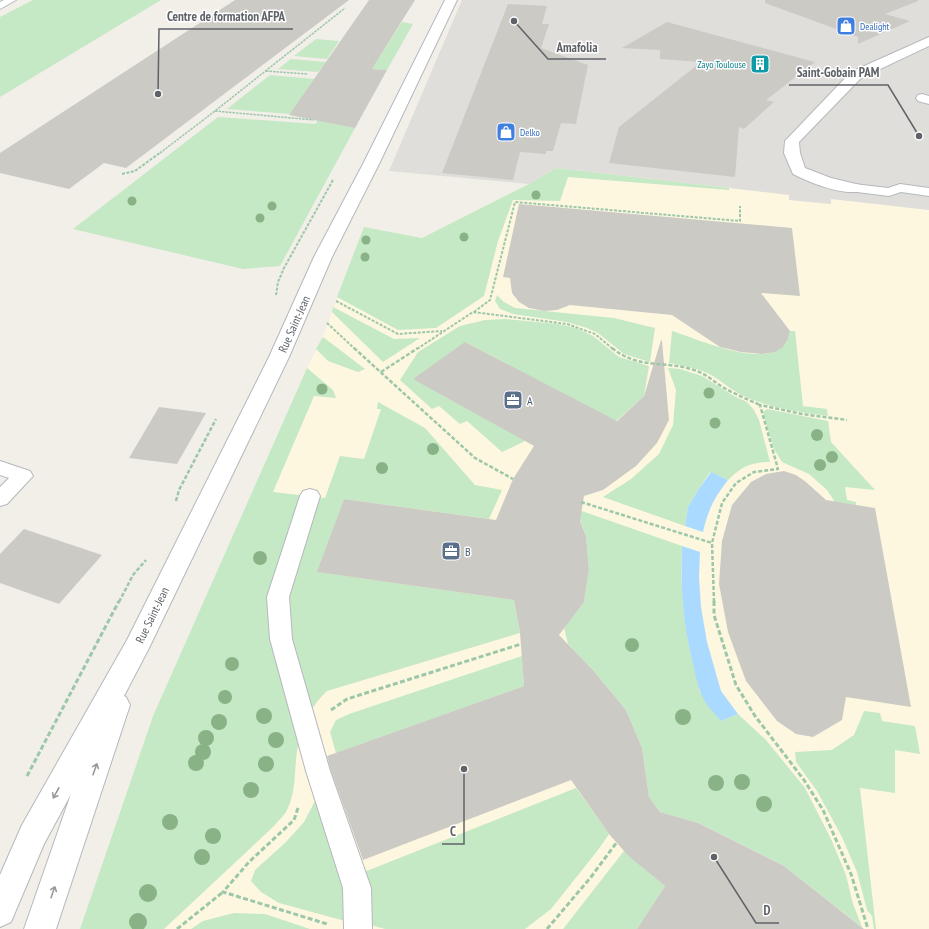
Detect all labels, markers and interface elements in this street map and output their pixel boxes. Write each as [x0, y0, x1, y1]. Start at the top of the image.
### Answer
callout: Centre de formation AFPA [159, 4, 293, 29]
text: Centre de formation AFPA [167, 8, 286, 25]
shop icon: Dealight [835, 15, 857, 37]
place label: Dealight [860, 20, 890, 33]
callout: Amafolia [548, 34, 606, 59]
text: Amafolia [555, 39, 598, 56]
building icon: Zayo Toulouse [749, 53, 771, 75]
place label: Zayo Toulouse [697, 58, 746, 71]
callout: Saint-Gobain PAM [789, 60, 888, 85]
text: Saint-Gobain PAM [797, 64, 880, 81]
shop icon: Delko [495, 121, 517, 143]
place label: Delko [520, 126, 540, 139]
street label: Rue Saint-Jean [275, 293, 313, 355]
office icon: A [502, 389, 524, 411]
place label: A [527, 393, 533, 408]
office icon: B [440, 540, 462, 562]
place label: B [465, 544, 471, 559]
street label: Rue Saint-Jean [132, 584, 172, 646]
one-way arrow [91, 763, 99, 775]
one-way arrow [52, 787, 60, 799]
callout: C [442, 819, 464, 844]
text: C [450, 823, 456, 840]
one-way arrow [50, 886, 57, 899]
callout: D [756, 898, 779, 923]
text: D [764, 902, 771, 919]

